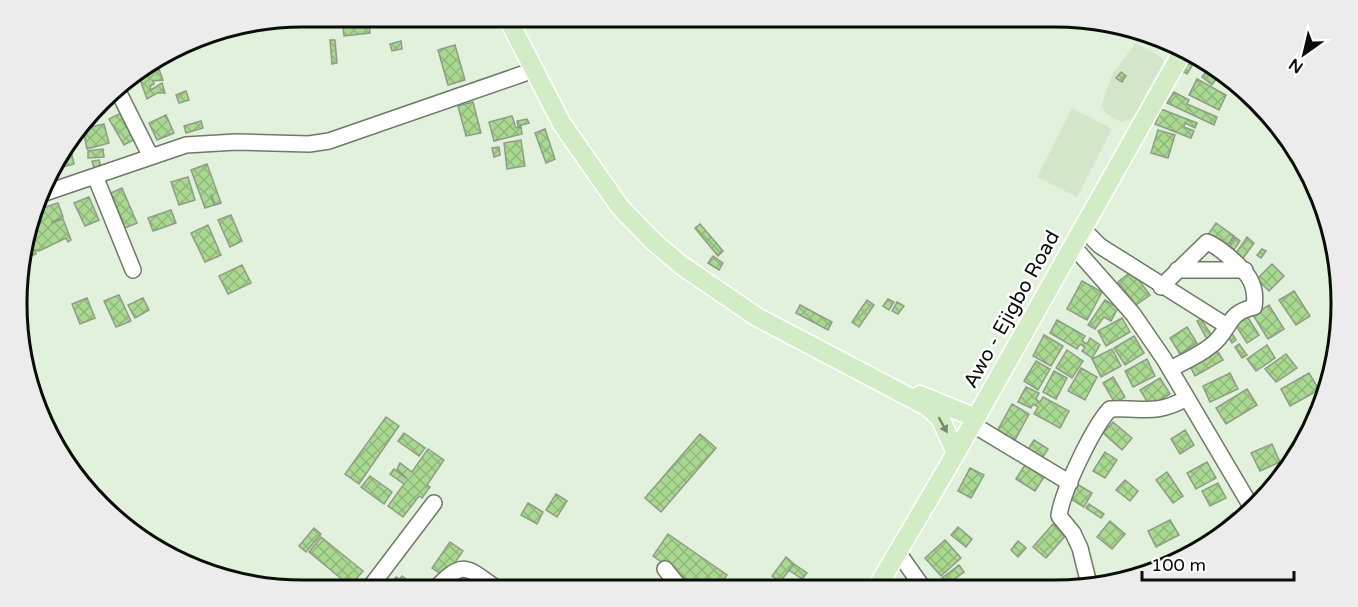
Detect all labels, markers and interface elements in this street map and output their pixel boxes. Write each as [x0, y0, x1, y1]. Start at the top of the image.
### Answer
north arrow [1274, 24, 1334, 84]
text: N [1285, 54, 1307, 77]
street label: Awo - Ejigbo Road [959, 227, 1065, 392]
one-way arrow [938, 417, 948, 434]
scale bar [1142, 544, 1294, 582]
text: 100 m [1151, 554, 1206, 576]

